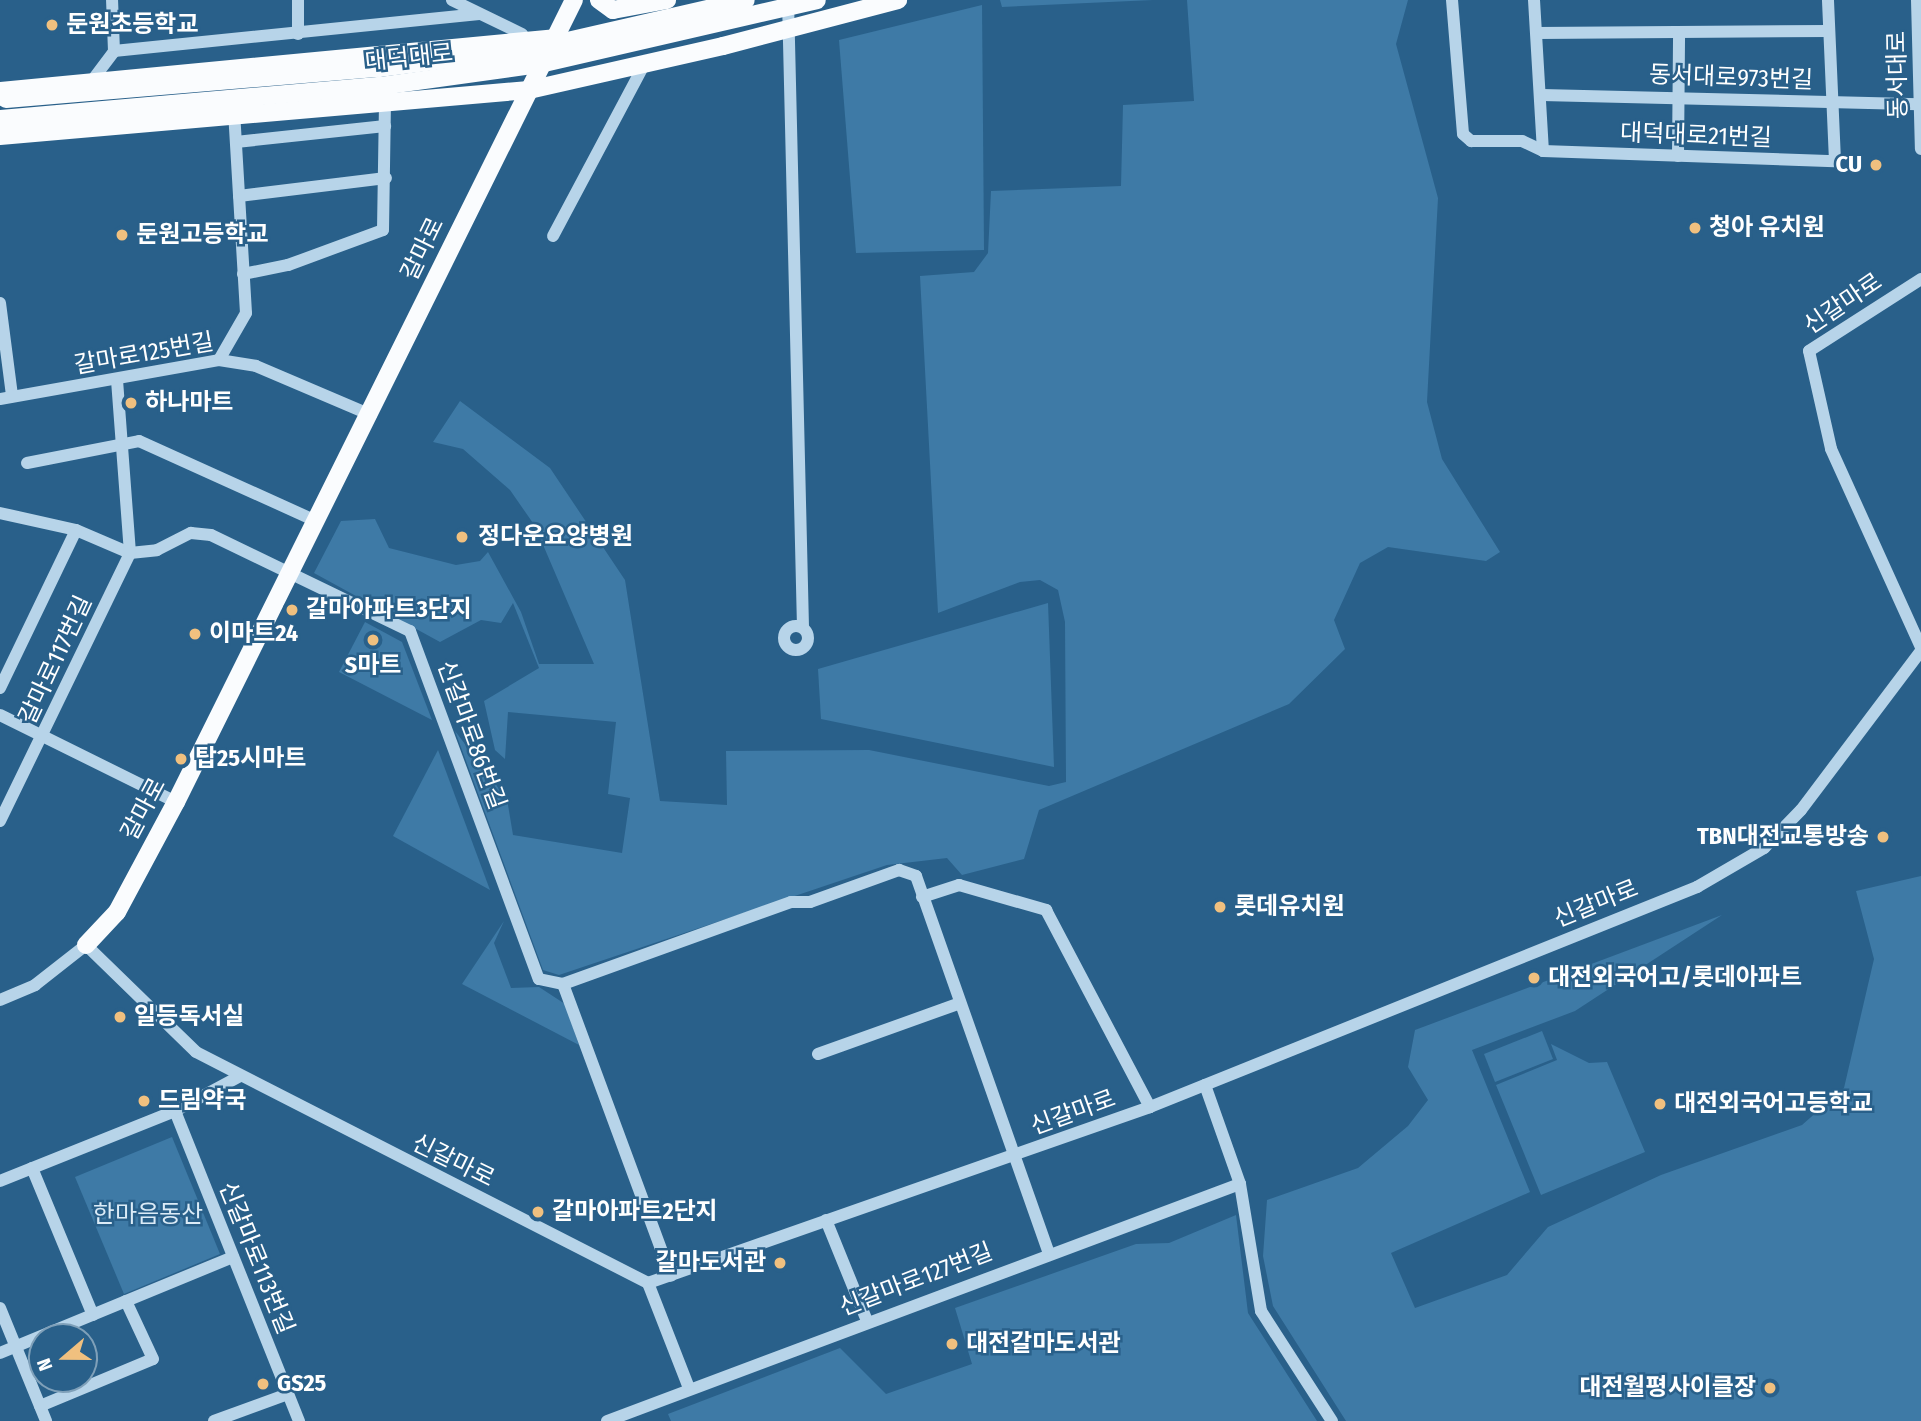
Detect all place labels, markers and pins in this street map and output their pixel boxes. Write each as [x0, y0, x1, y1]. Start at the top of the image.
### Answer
place label: 둔원초등학교 [66, 11, 198, 39]
marker: 둔원초등학교 [44, 17, 60, 33]
place label: CU [1836, 151, 1862, 179]
marker: CU [1868, 157, 1884, 173]
place label: 청아 유치원 [1709, 214, 1824, 242]
marker: 청아 유치원 [1687, 220, 1703, 236]
place label: 둔원고등학교 [136, 221, 268, 249]
marker: 둔원고등학교 [114, 227, 130, 243]
place label: 하나마트 [145, 389, 233, 417]
marker: 하나마트 [123, 395, 139, 411]
place label: 정다운요양병원 [478, 523, 633, 551]
marker: 정다운요양병원 [452, 527, 472, 547]
place label: 갈마아파트3단지 [306, 596, 472, 624]
marker: 갈마아파트3단지 [284, 602, 300, 618]
place label: 이마트24 [209, 620, 298, 648]
marker: 이마트24 [187, 626, 203, 642]
marker: S마트 [365, 632, 381, 648]
place label: S마트 [345, 652, 401, 680]
place label: 탑25시마트 [195, 745, 306, 773]
marker: 탑25시마트 [173, 751, 189, 767]
place label: TBN대전교통방송 [1697, 823, 1869, 851]
marker: TBN대전교통방송 [1875, 829, 1891, 845]
place label: 롯데유치원 [1234, 893, 1344, 921]
marker: 롯데유치원 [1212, 899, 1228, 915]
place label: 대전외국어고/롯데아파트 [1548, 964, 1802, 992]
marker: 대전외국어고/롯데아파트 [1526, 970, 1542, 986]
place label: 일등독서실 [134, 1003, 244, 1031]
marker: 일등독서실 [112, 1009, 128, 1025]
place label: 드림약국 [158, 1087, 246, 1115]
place label: 대전외국어고등학교 [1674, 1090, 1873, 1118]
marker: 드림약국 [136, 1093, 152, 1109]
marker: 대전외국어고등학교 [1652, 1096, 1668, 1112]
place label: 갈마아파트2단지 [552, 1198, 718, 1226]
marker: 갈마아파트2단지 [530, 1204, 546, 1220]
place label: 갈마도서관 [656, 1249, 766, 1277]
marker: 갈마도서관 [772, 1255, 788, 1271]
place label: 대전갈마도서관 [966, 1330, 1121, 1358]
marker: 대전갈마도서관 [944, 1336, 960, 1352]
place label: GS25 [277, 1370, 326, 1398]
place label: 대전월평사이클장 [1579, 1374, 1756, 1402]
marker: GS25 [255, 1376, 271, 1392]
marker: 대전월평사이클장 [1762, 1380, 1778, 1396]

